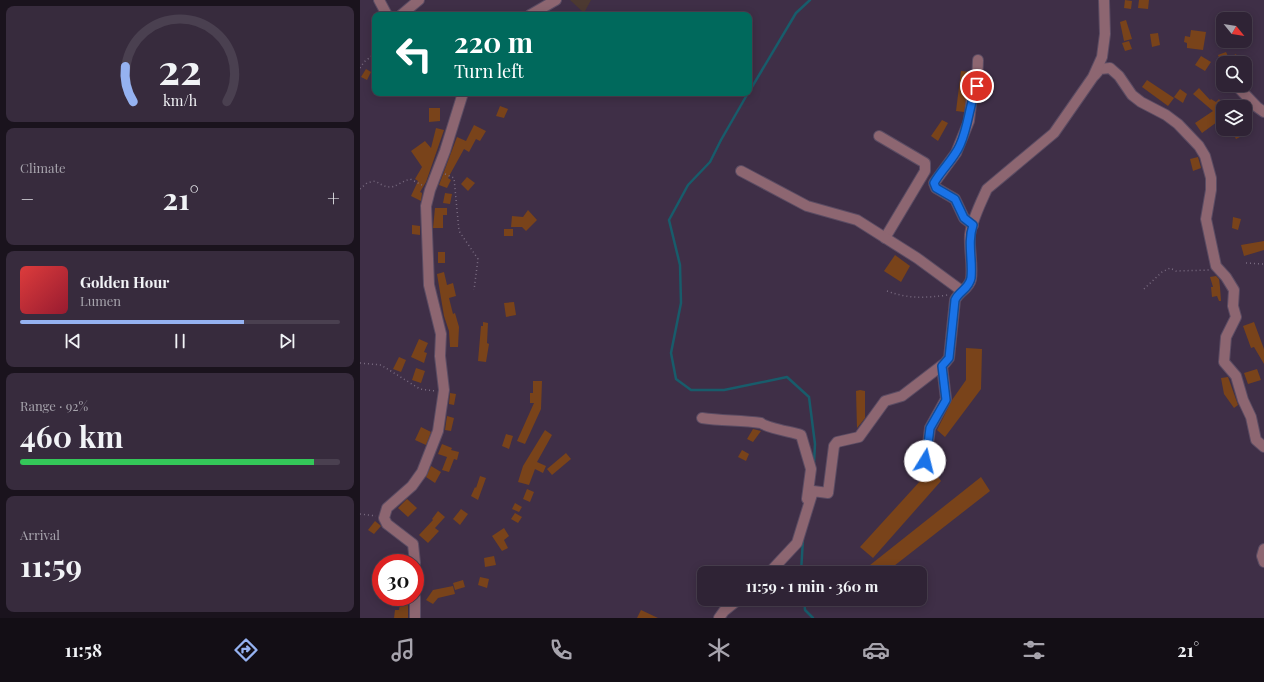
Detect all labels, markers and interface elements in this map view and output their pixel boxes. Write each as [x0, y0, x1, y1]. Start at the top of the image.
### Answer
north arrow [1216, 12, 1252, 48]
map controls [1216, 12, 1252, 136]
text: 220 m [454, 23, 533, 60]
icon: left [388, 28, 440, 80]
text: 22 [158, 40, 202, 95]
button: search [1216, 56, 1252, 92]
text: Turn left [454, 59, 524, 83]
pin [960, 69, 994, 103]
icon: arrive [966, 75, 988, 97]
text: km/h [163, 91, 198, 110]
button: layers [1216, 100, 1252, 136]
text: Climate [20, 159, 66, 176]
text: 21° [162, 178, 199, 218]
text: − [20, 183, 34, 213]
text: + [327, 183, 340, 213]
text: Golden Hour [80, 272, 169, 292]
text: Lumen [80, 292, 121, 309]
icon: previous [62, 330, 84, 352]
icon: pause [169, 330, 191, 352]
icon: next [276, 330, 298, 352]
text: Range · 92% [20, 397, 88, 414]
text: 460 km [20, 416, 123, 456]
position arrow [904, 440, 946, 482]
text: Arrival [20, 526, 60, 543]
text: 11:59 [20, 545, 82, 585]
speed limit sign: 30 [372, 554, 424, 606]
text: 11:59 · 1 min · 360 m [746, 576, 878, 596]
icon: directions [232, 636, 260, 664]
icon: music [389, 636, 417, 664]
icon: phone [547, 636, 575, 664]
icon: climate [705, 636, 733, 664]
icon: car [862, 636, 890, 664]
icon: filters [1020, 636, 1048, 664]
text: 11:58 [65, 638, 102, 662]
text: 21° [1177, 638, 1199, 662]

